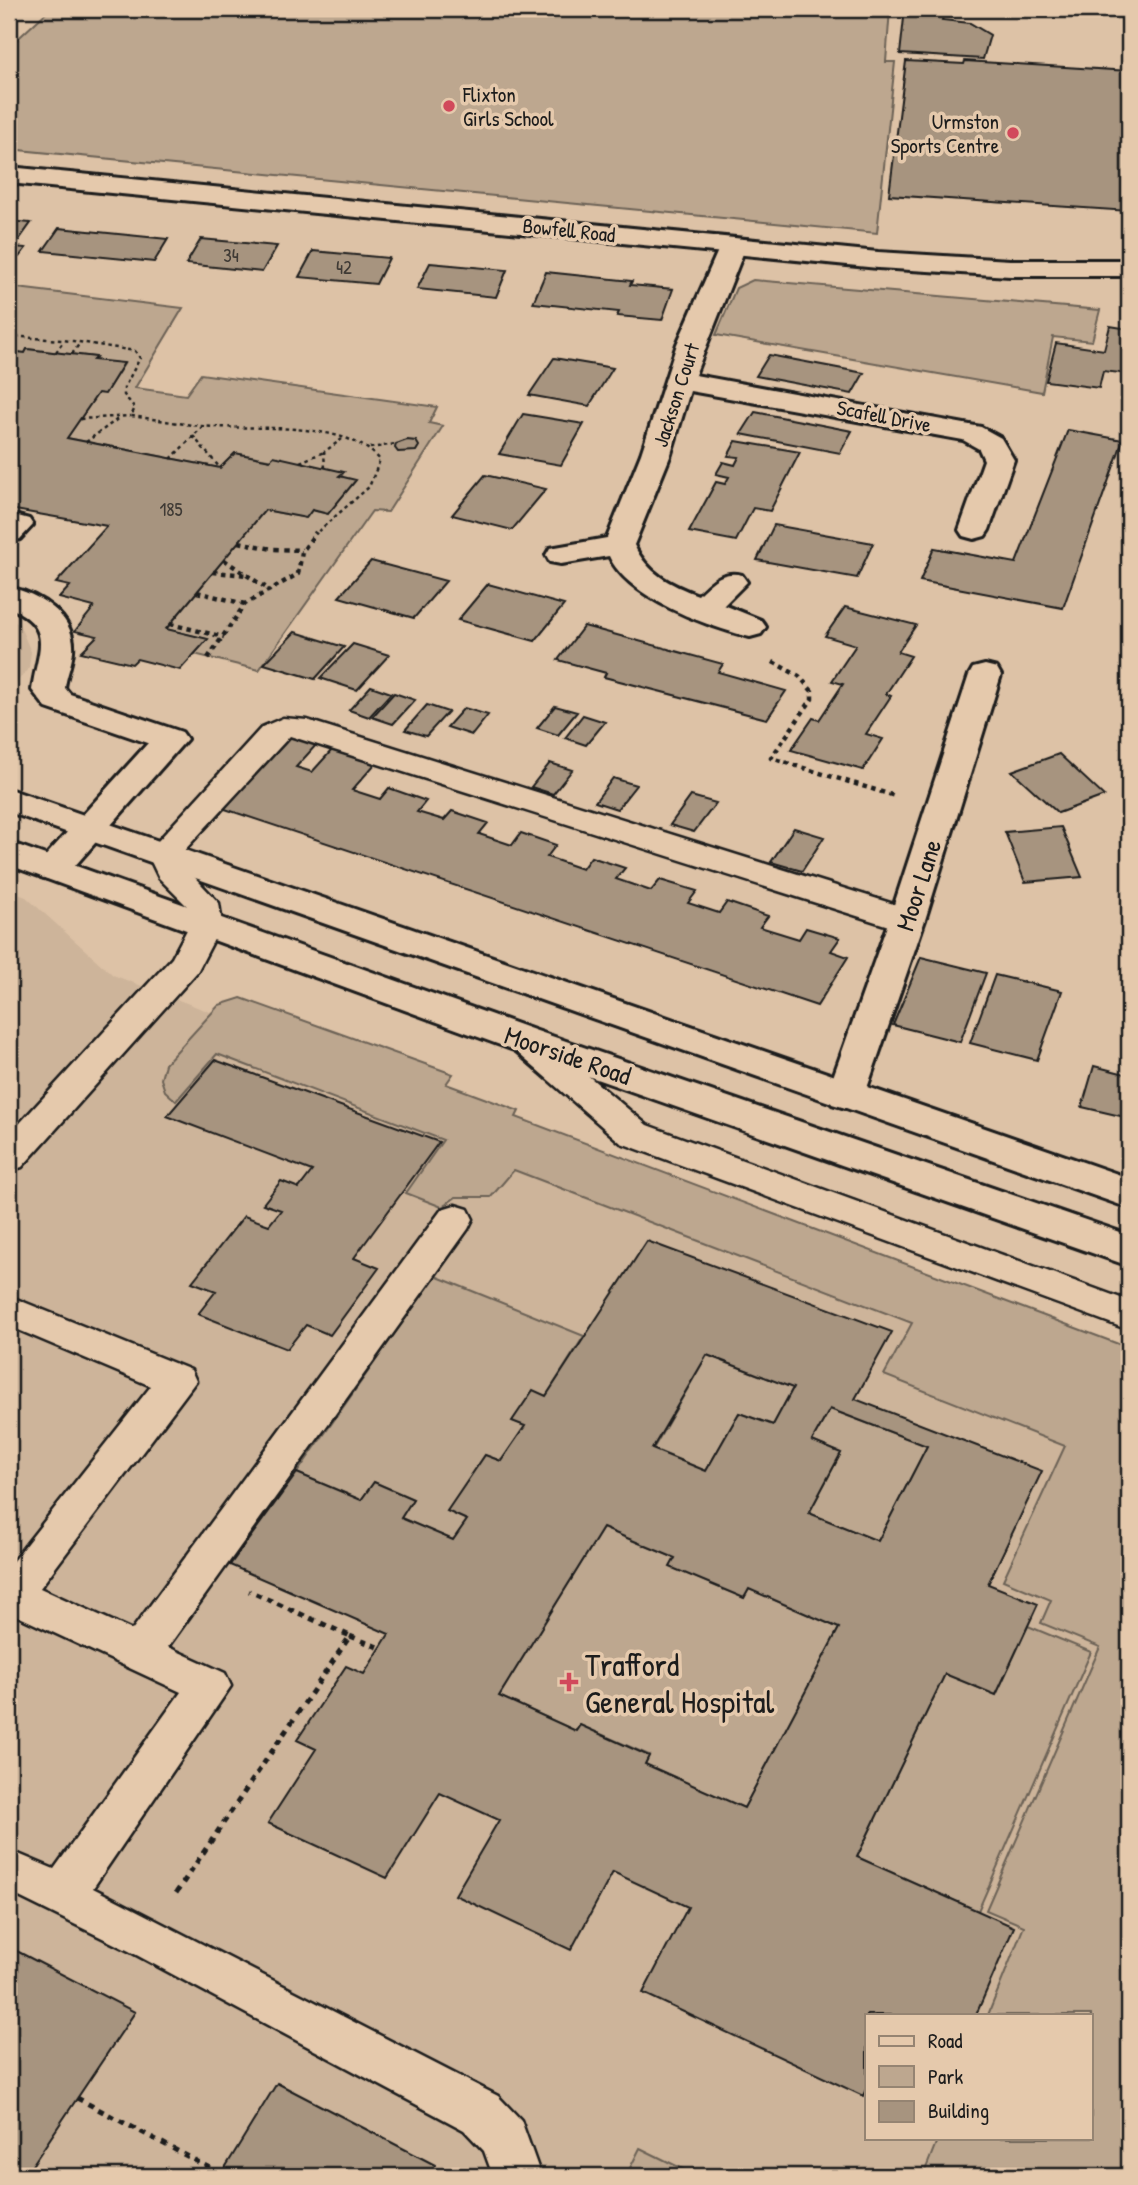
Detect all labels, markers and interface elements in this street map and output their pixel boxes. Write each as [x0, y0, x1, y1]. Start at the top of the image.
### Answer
place label: Flixton Girls School [462, 80, 554, 133]
marker: Flixton Girls School [441, 98, 457, 114]
place label: Urmston Sports Centre [891, 107, 999, 160]
marker: Urmston Sports Centre [1005, 125, 1021, 141]
street label: Bowfell Road [521, 211, 617, 249]
house number: 34 [223, 242, 239, 268]
house number: 42 [336, 254, 352, 280]
street label: Jackson Court [646, 339, 707, 451]
street label: Scafell Drive [834, 393, 934, 439]
house number: 185 [159, 496, 183, 522]
street label: Moor Lane [887, 835, 949, 935]
street label: Moorside Road [500, 1017, 636, 1093]
place label: Trafford General Hospital [585, 1643, 775, 1723]
marker: Trafford General Hospital [559, 1672, 579, 1692]
legend [865, 2014, 1092, 2140]
text: Road [928, 2026, 962, 2055]
text: Park [928, 2062, 963, 2091]
text: Building [928, 2096, 989, 2125]

